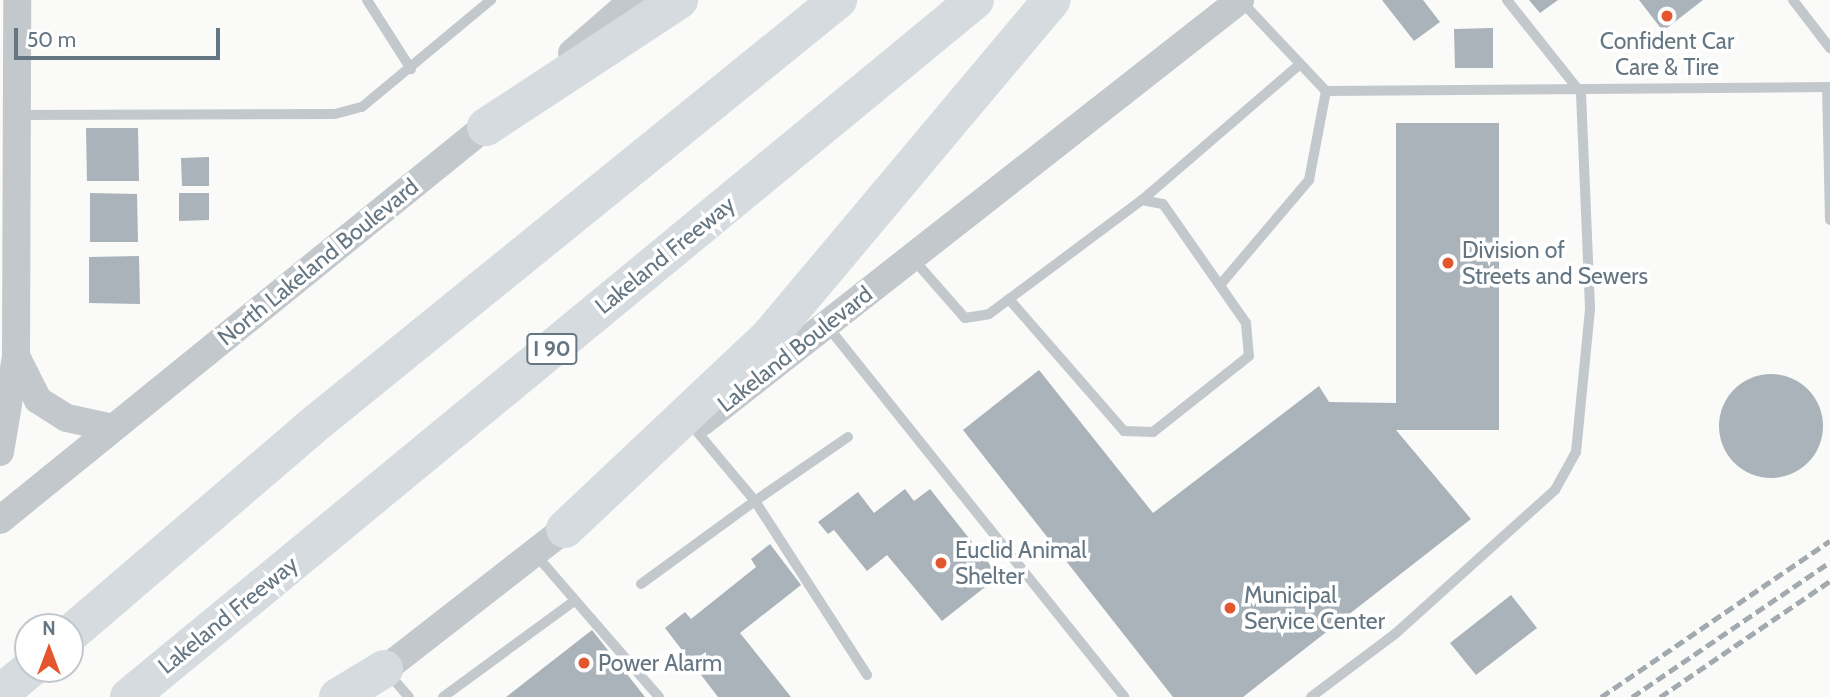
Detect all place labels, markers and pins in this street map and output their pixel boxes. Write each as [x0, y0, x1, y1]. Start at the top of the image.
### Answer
marker: Confident Car Care & Tire [1659, 8, 1675, 24]
place label: Confident Car Care & Tire [1600, 27, 1734, 81]
place label: Division of Streets and Sewers [1462, 236, 1648, 290]
marker: Division of Streets and Sewers [1440, 255, 1456, 271]
place label: Euclid Animal Shelter [955, 536, 1087, 590]
marker: Euclid Animal Shelter [933, 555, 949, 571]
place label: Municipal Service Center [1244, 581, 1385, 635]
marker: Municipal Service Center [1222, 600, 1238, 616]
place label: Power Alarm [598, 649, 722, 677]
marker: Power Alarm [576, 655, 592, 671]

